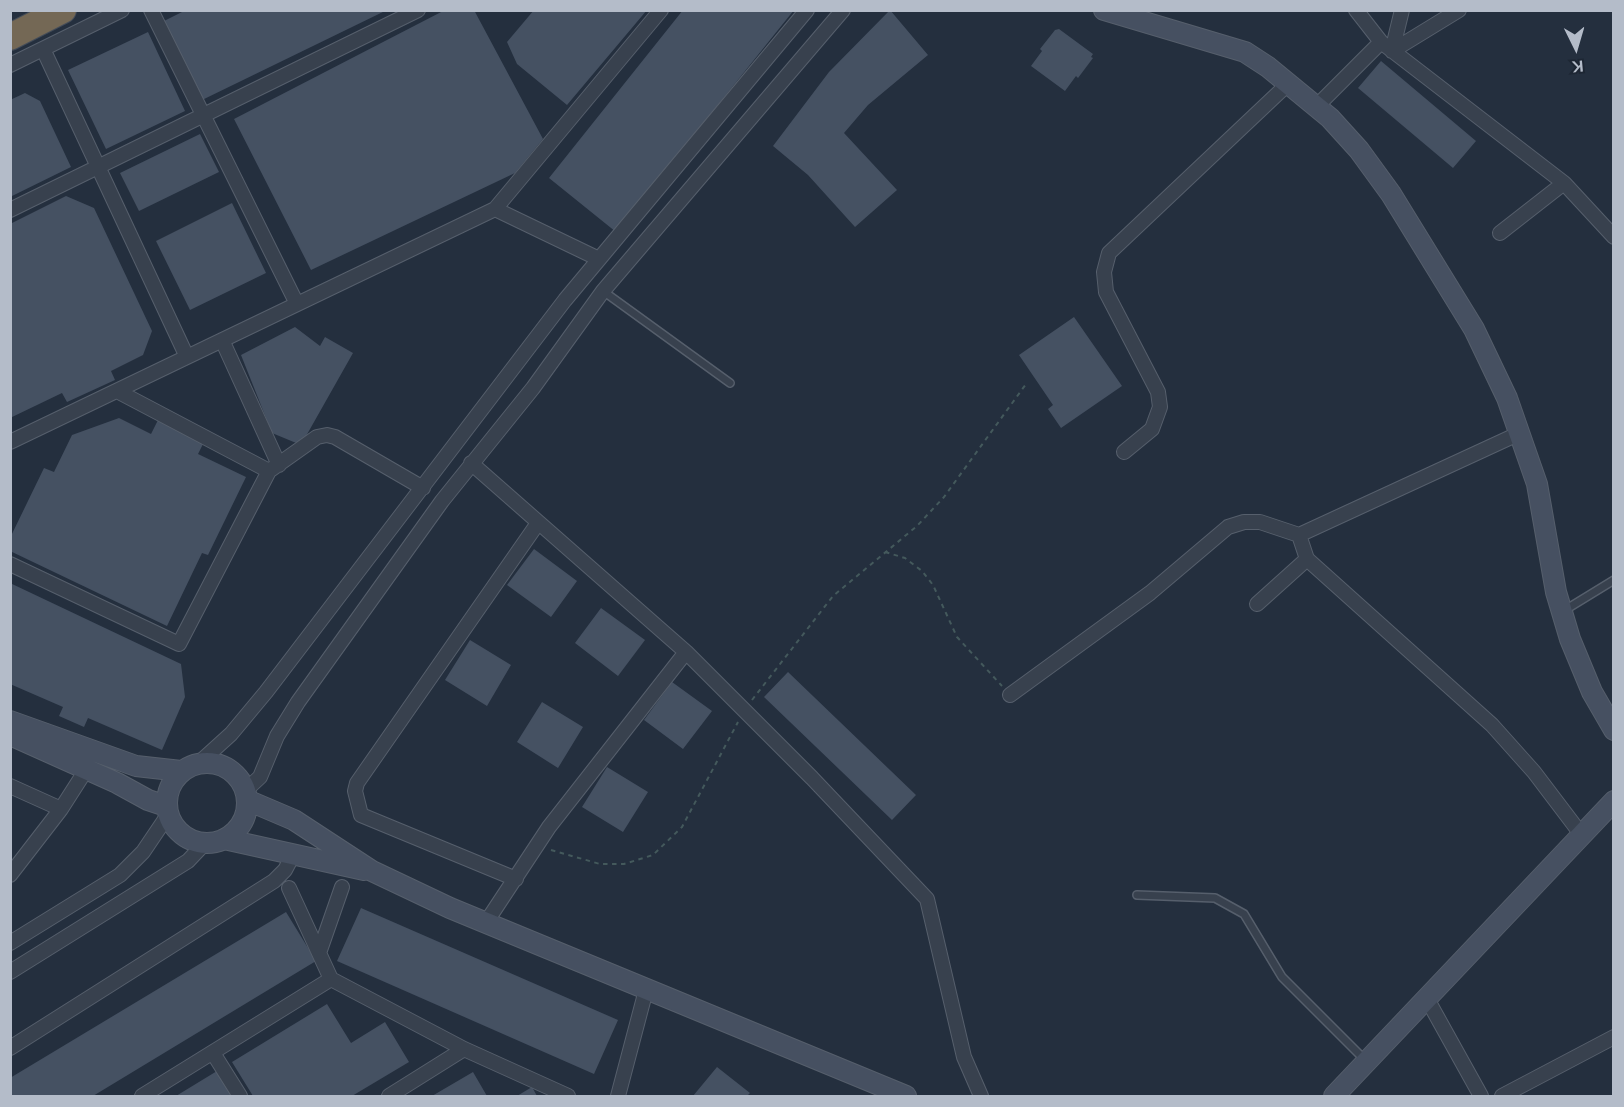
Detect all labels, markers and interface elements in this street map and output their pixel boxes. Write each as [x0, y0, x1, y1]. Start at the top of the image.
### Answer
north arrow [1546, 18, 1606, 78]
text: K [1571, 57, 1584, 75]

